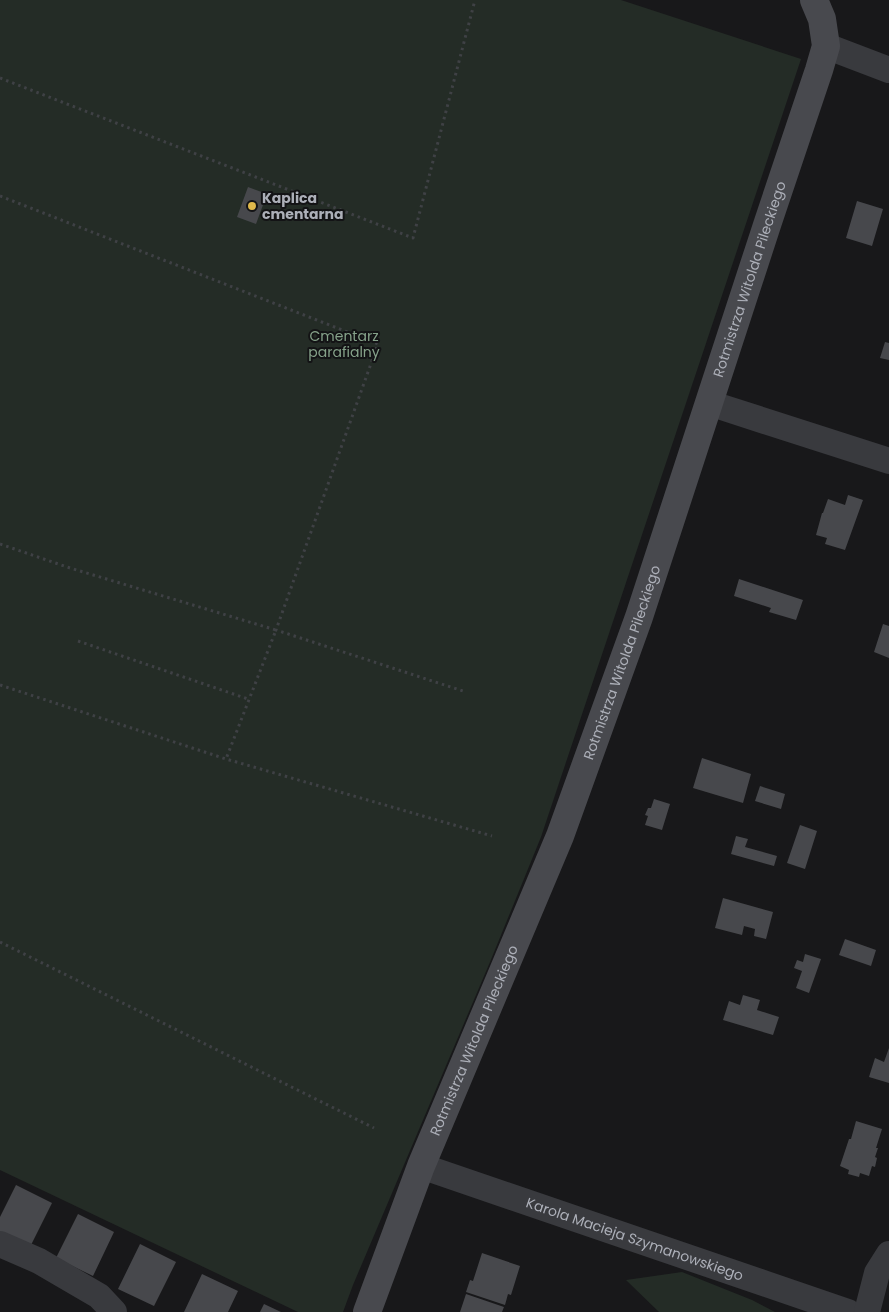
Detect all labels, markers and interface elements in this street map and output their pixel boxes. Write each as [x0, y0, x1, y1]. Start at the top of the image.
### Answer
street label: Rotmistrza Witolda Pileckiego [708, 179, 791, 380]
place label: Kaplica cmentarna [262, 188, 343, 224]
marker: Kaplica cmentarna [246, 200, 258, 212]
park label: Cmentarz parafialny [308, 326, 380, 362]
street label: Rotmistrza Witolda Pileckiego [578, 563, 665, 763]
street label: Rotmistrza Witolda Pileckiego [425, 942, 523, 1139]
street label: Karola Macieja Szymanowskiego [523, 1193, 746, 1286]

